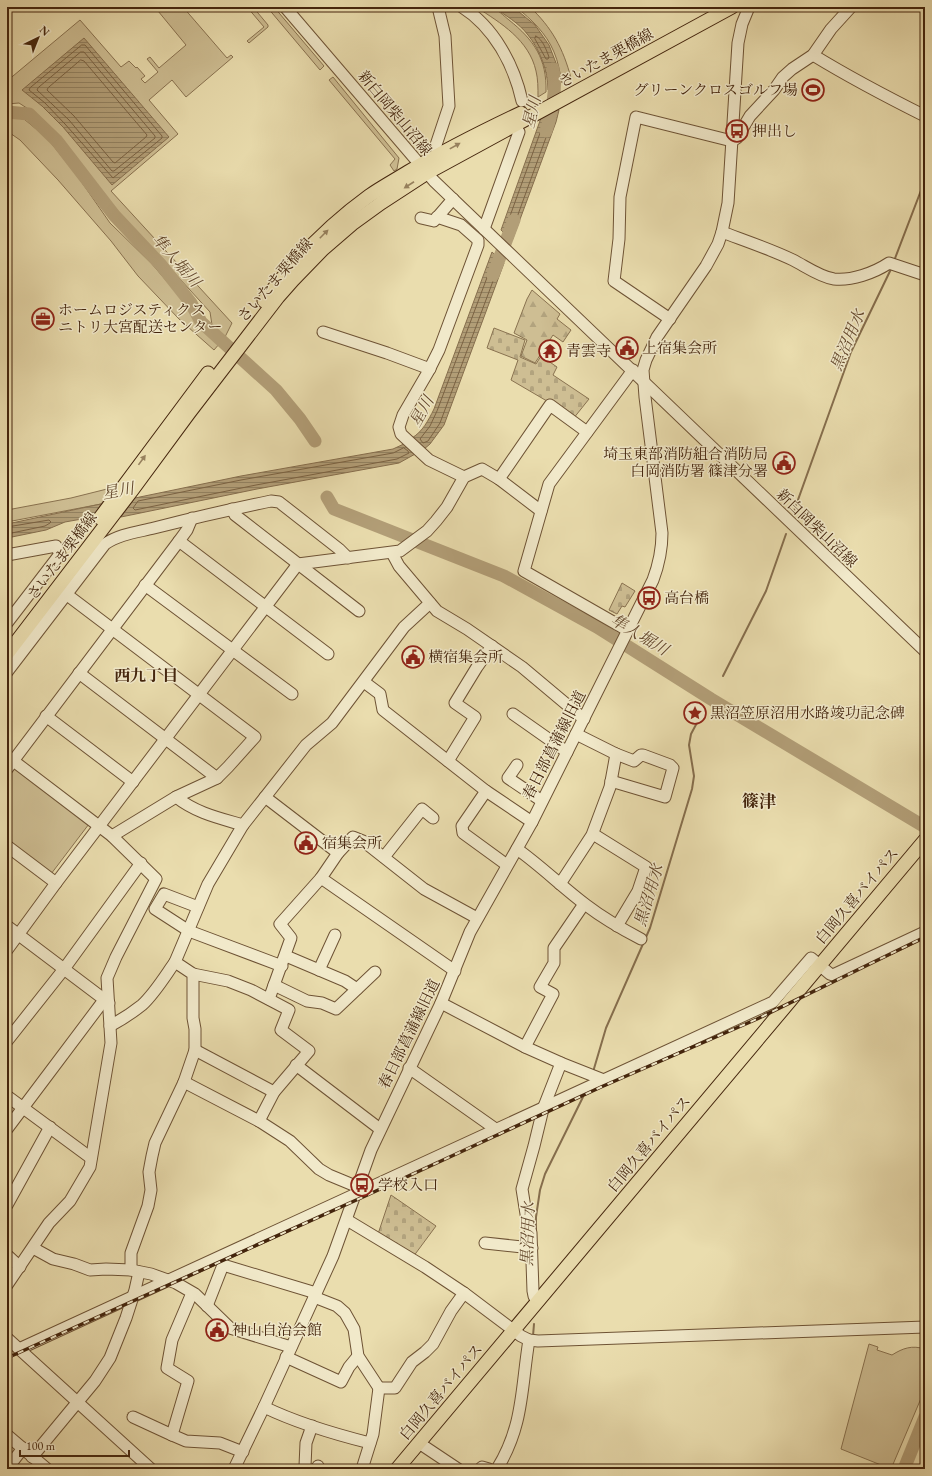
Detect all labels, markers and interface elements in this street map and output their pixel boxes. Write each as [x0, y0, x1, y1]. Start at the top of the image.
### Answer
north arrow [18, 18, 58, 58]
text: N [37, 23, 53, 39]
street label: さいたま栗橋線 [555, 24, 656, 91]
street label: 新白岡柴山沼線 [354, 66, 436, 159]
sports icon: グリーンクロスゴルフ場 [800, 77, 826, 103]
place label: グリーンクロスゴルフ場 [634, 80, 798, 99]
water label: 星川 [517, 92, 546, 130]
bus stop icon: 押出し [724, 118, 750, 144]
place label: 押出し [752, 121, 797, 140]
one-way arrow [449, 143, 461, 149]
one-way arrow [403, 181, 415, 188]
water label: 隼人堀川 [148, 229, 207, 293]
one-way arrow [319, 229, 329, 239]
street label: さいたま栗橋線 [233, 234, 316, 326]
place label: ホームロジスティクス ニトリ大宮配送センター [58, 300, 222, 336]
water label: 黒沼用水 [825, 305, 870, 374]
office icon: ホームロジスティクス ニトリ大宮配送センター [30, 306, 56, 332]
public building icon: 上宿集会所 [614, 335, 640, 361]
temple icon: 青雲寺 [537, 338, 563, 364]
place label: 上宿集会所 [642, 338, 717, 357]
place label: 青雲寺 [566, 341, 611, 360]
water label: 星川 [404, 390, 439, 430]
place label: 埼玉東部消防組合消防局 白岡消防署 篠津分署 [603, 444, 768, 480]
public building icon: 埼玉東部消防組合消防局 白岡消防署 篠津分署 [771, 450, 797, 476]
one-way arrow [138, 454, 146, 465]
water label: 星川 [100, 477, 138, 504]
street label: 新白岡柴山沼線 [773, 484, 862, 571]
street label: さいたま栗橋線 [22, 508, 101, 603]
bus stop icon: 高台橋 [636, 585, 662, 611]
place label: 高台橋 [664, 588, 709, 607]
water label: 隼人堀川 [607, 609, 674, 661]
public building icon: 横宿集会所 [400, 644, 426, 670]
place label: 横宿集会所 [428, 647, 503, 666]
district label: 西九丁目 [114, 665, 178, 686]
street label: 春日部菖蒲線旧道 [518, 687, 589, 803]
place icon: 黒沼笠原沼用水路竣功記念碑 [682, 700, 708, 726]
place label: 黒沼笠原沼用水路竣功記念碑 [710, 703, 905, 722]
district label: 篠津 [742, 790, 776, 812]
public building icon: 宿集会所 [293, 830, 319, 856]
place label: 宿集会所 [322, 833, 382, 852]
street label: 白岡久喜バイパス [811, 844, 902, 948]
water label: 黒沼用水 [629, 860, 668, 929]
street label: 春日部菖蒲線旧道 [374, 976, 443, 1092]
street label: 白岡久喜バイパス [603, 1092, 694, 1196]
bus stop icon: 学校入口 [349, 1172, 375, 1198]
place label: 学校入口 [378, 1175, 438, 1194]
water label: 黒沼用水 [516, 1200, 539, 1266]
public building icon: 神山自治会館 [204, 1317, 230, 1343]
place label: 神山自治会館 [232, 1320, 322, 1339]
street label: 白岡久喜バイパス [395, 1340, 486, 1444]
scale bar [20, 1432, 129, 1458]
text: 100 m [26, 1438, 56, 1454]

